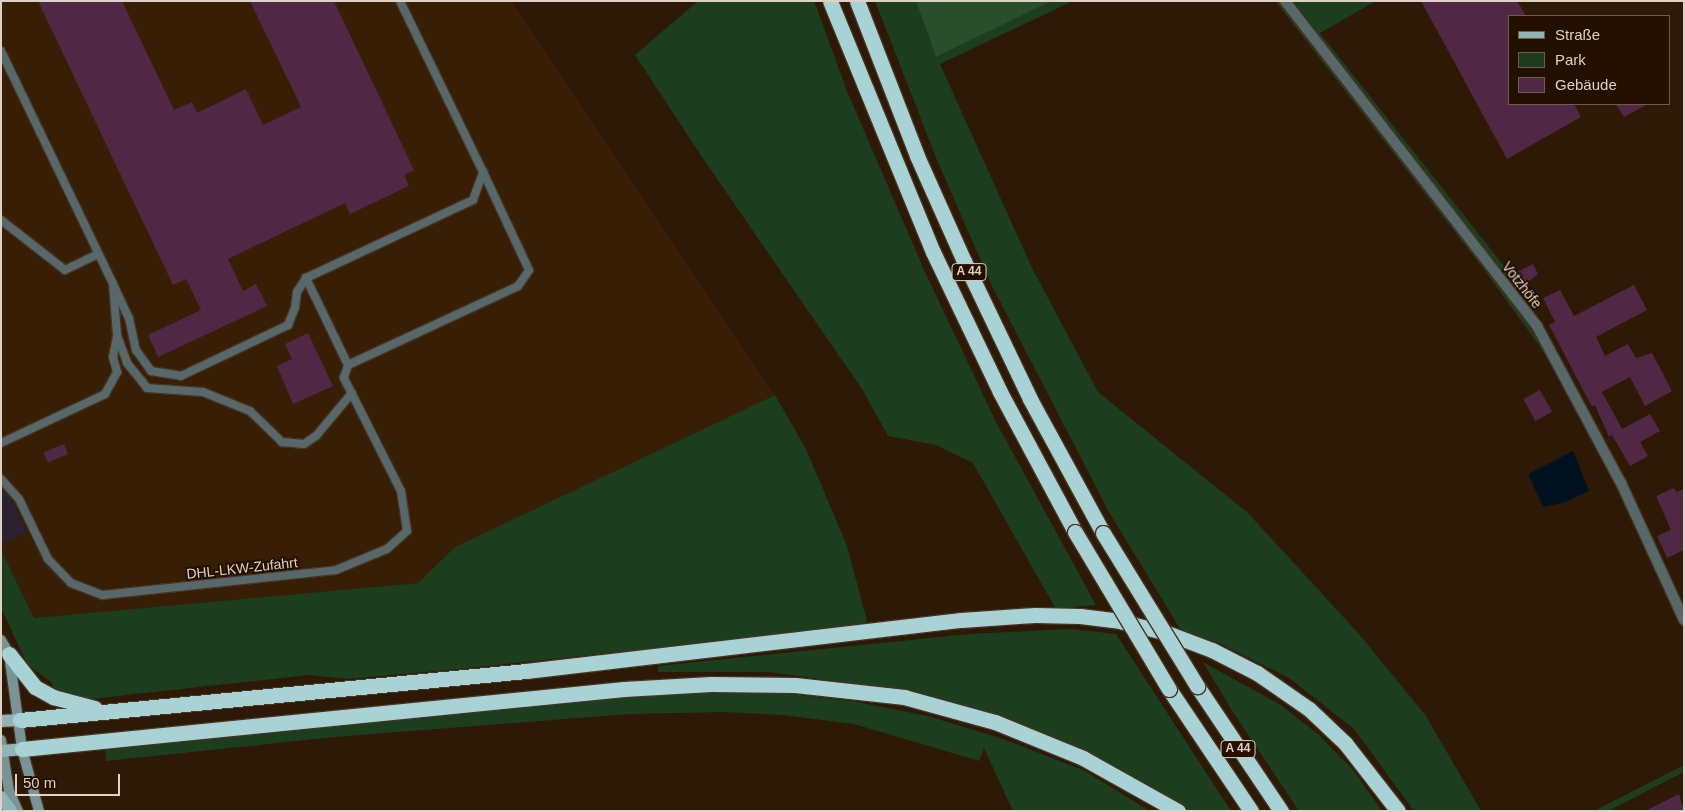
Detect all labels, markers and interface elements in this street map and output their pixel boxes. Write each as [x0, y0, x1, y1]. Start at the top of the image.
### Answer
legend [1508, 15, 1670, 105]
text: Straße [1555, 26, 1600, 43]
text: Park [1555, 51, 1586, 68]
text: Gebäude [1555, 76, 1617, 93]
street label: Votzhöfe [1499, 258, 1545, 312]
road number: A 44 [950, 262, 988, 282]
street label: DHL-LKW-Zufahrt [186, 554, 298, 582]
road number: A 44 [1219, 740, 1257, 759]
scale bar [18, 764, 122, 796]
text: 50 m [23, 774, 56, 791]

